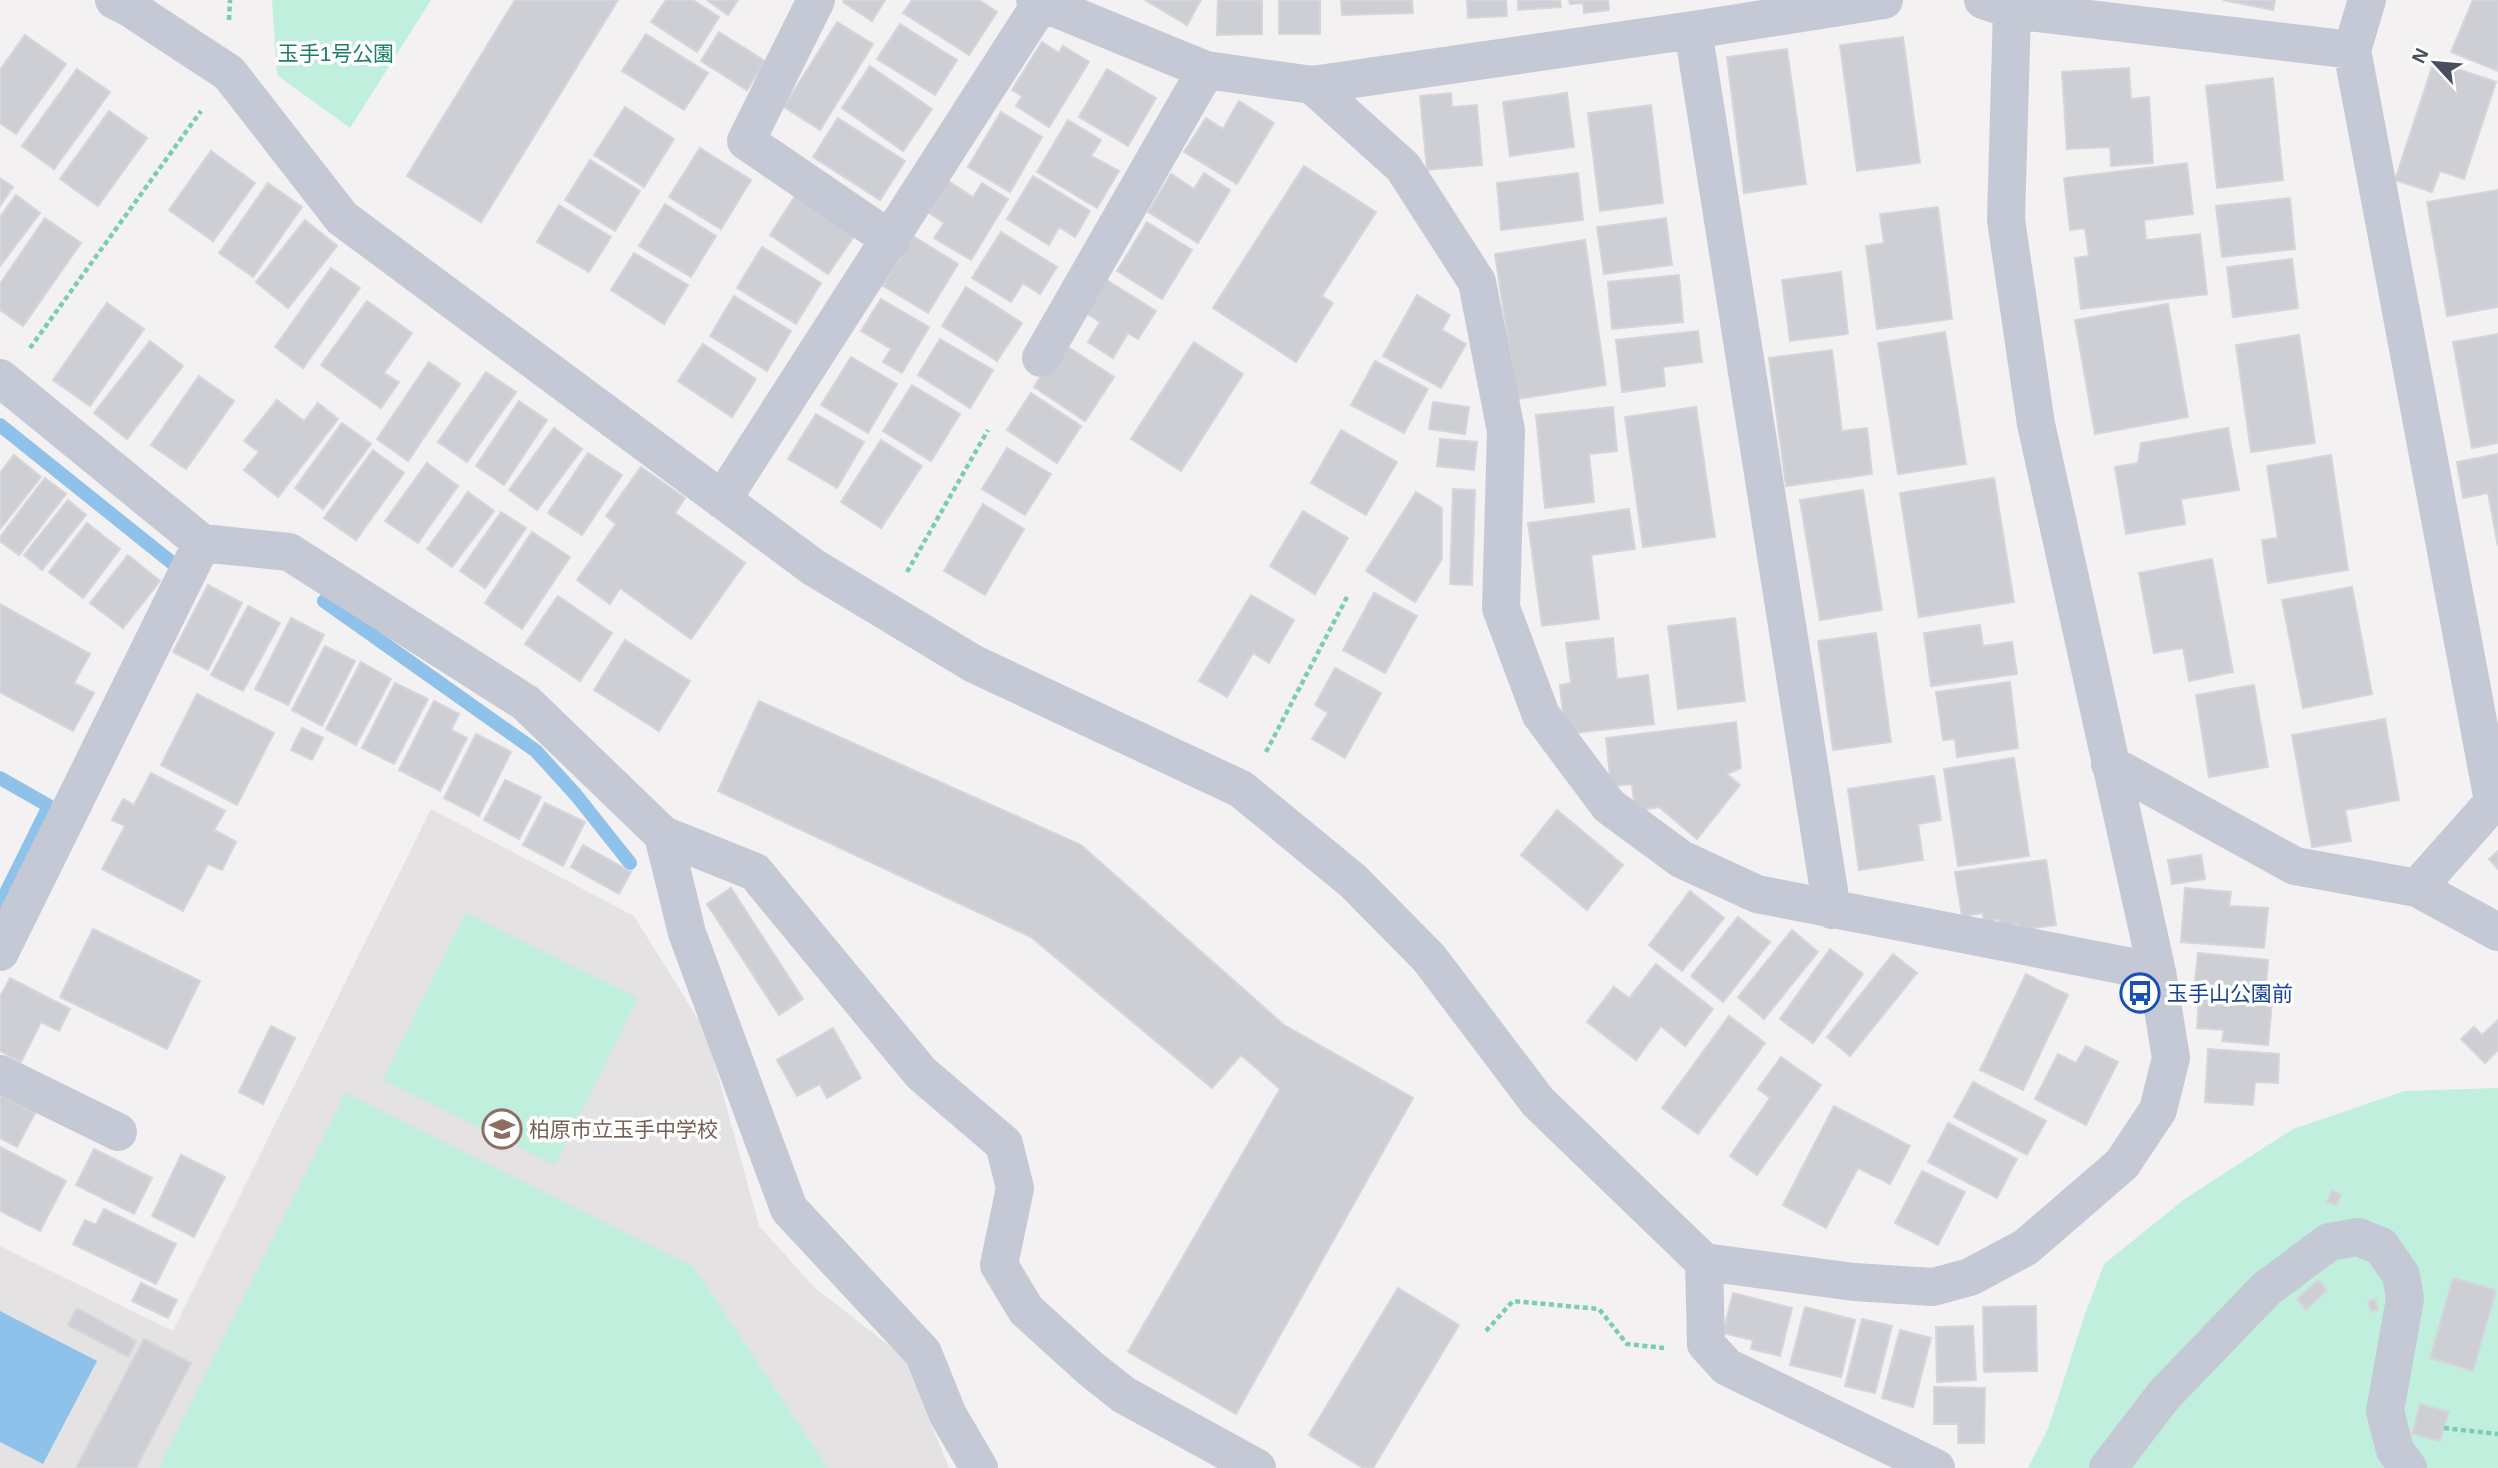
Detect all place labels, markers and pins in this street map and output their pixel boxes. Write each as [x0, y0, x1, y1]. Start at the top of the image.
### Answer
bus stop icon: 玉手山公園前 [2119, 972, 2161, 1014]
place label: 玉手山公園前 [2167, 982, 2293, 1005]
school or university icon: 柏原市立玉手中学校 [481, 1108, 523, 1150]
place label: 柏原市立玉手中学校 [529, 1118, 718, 1141]

